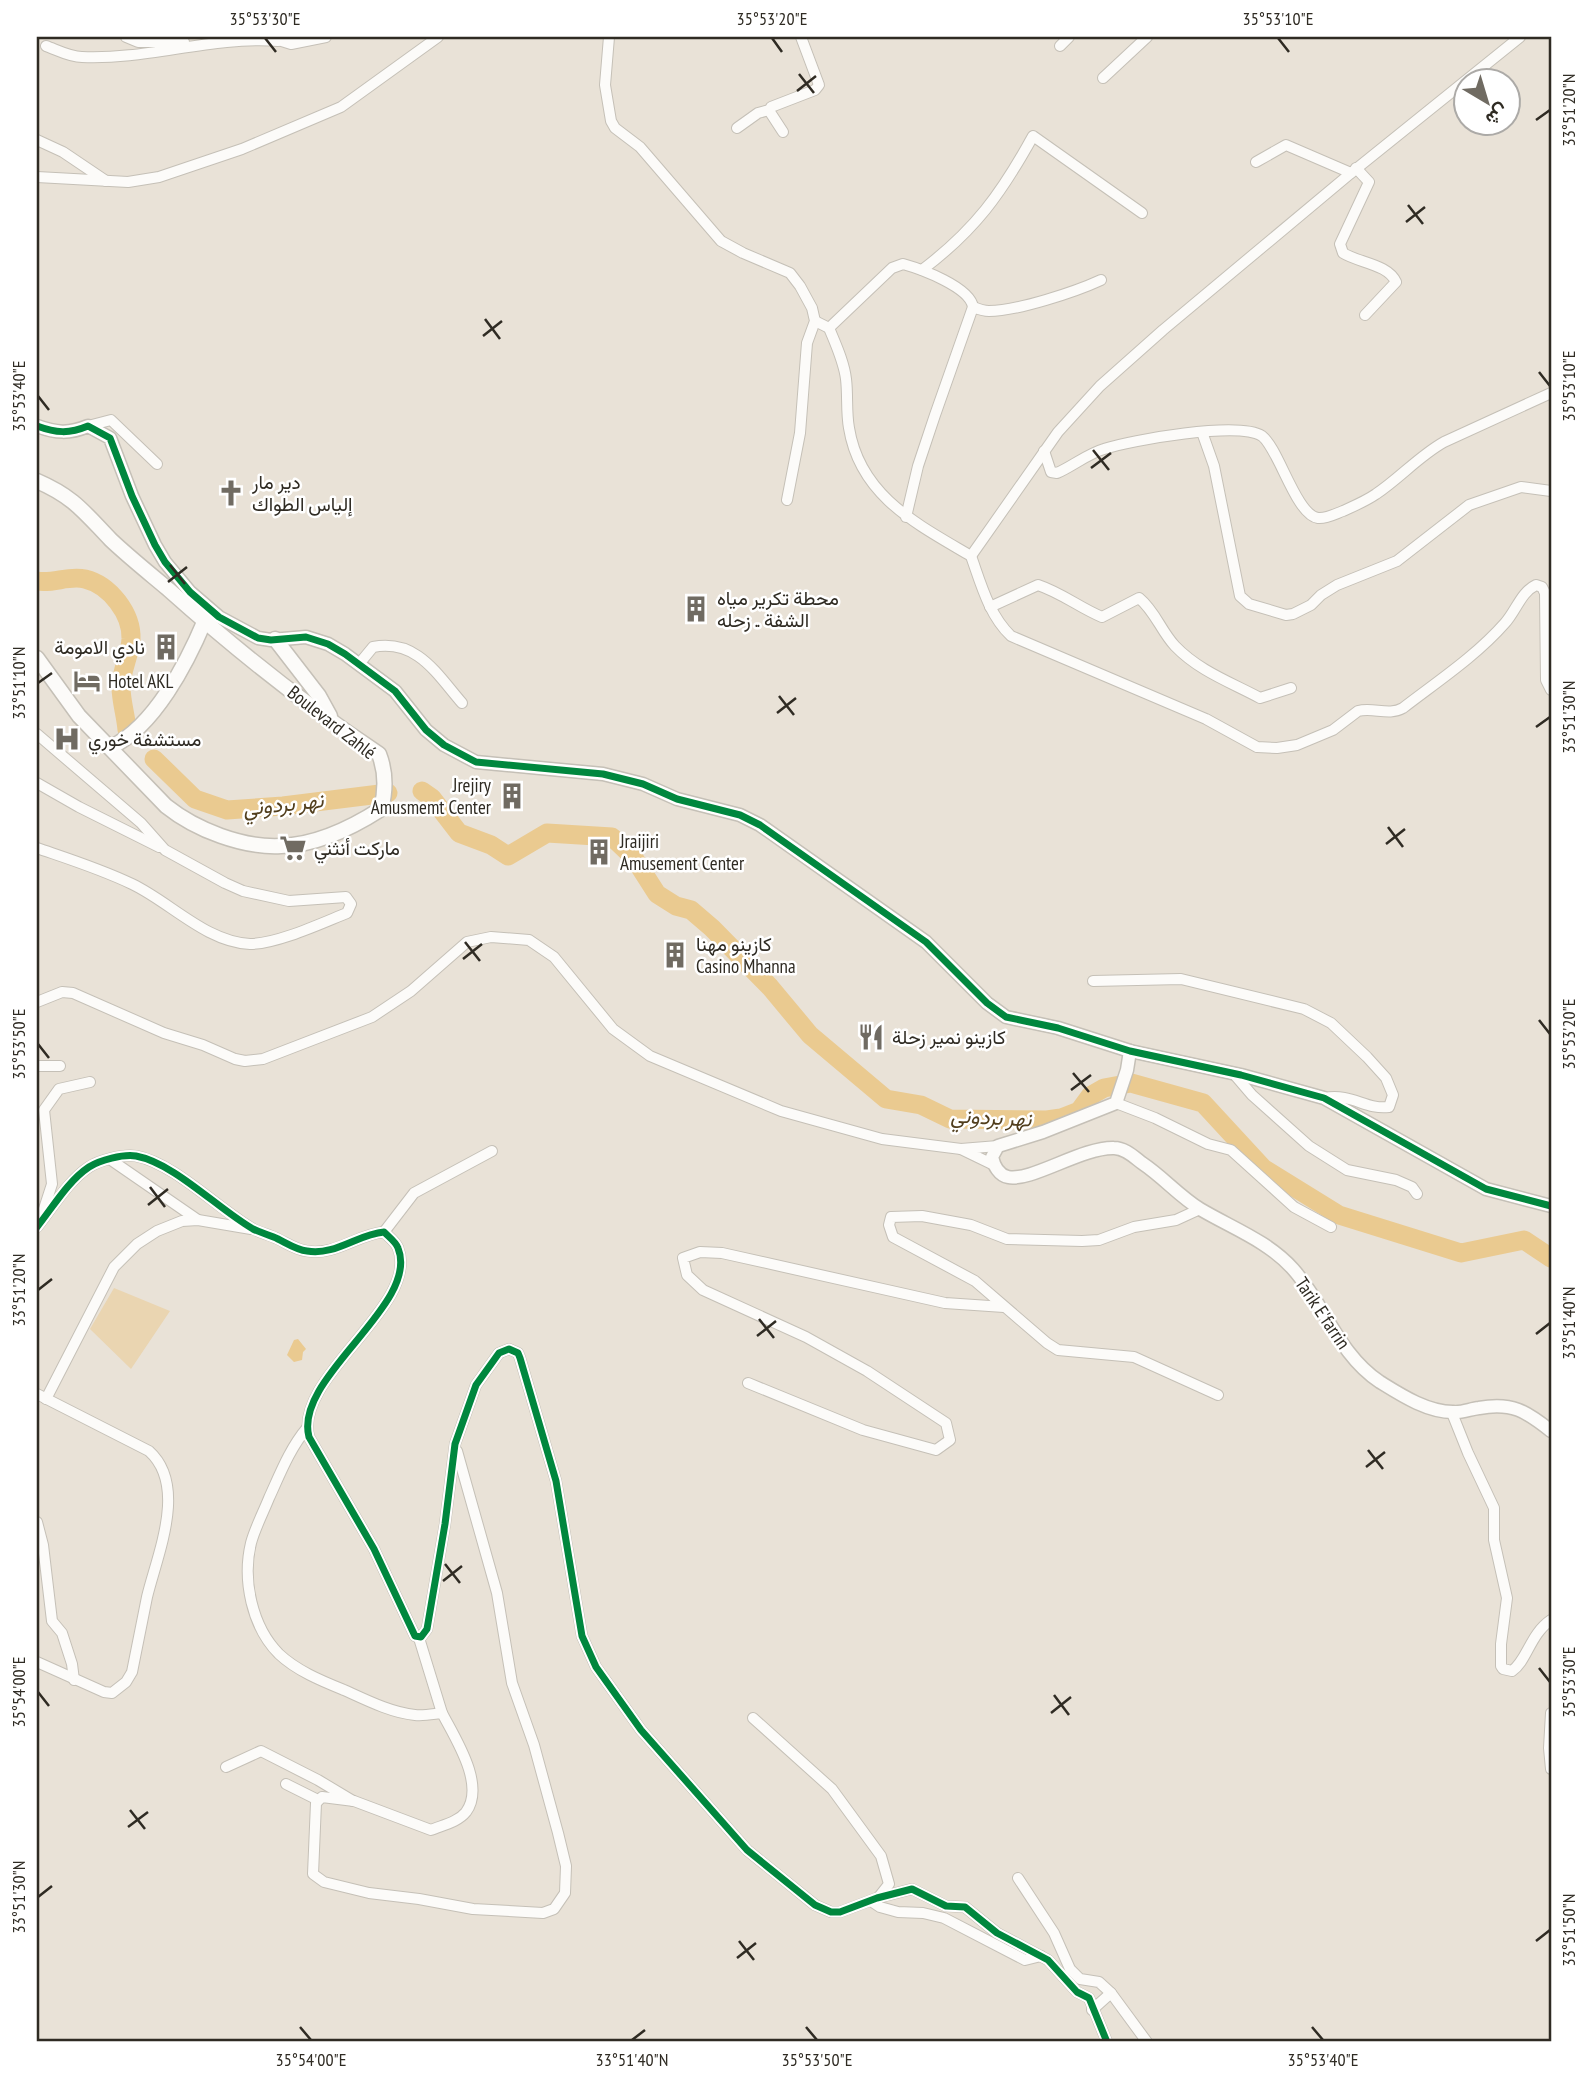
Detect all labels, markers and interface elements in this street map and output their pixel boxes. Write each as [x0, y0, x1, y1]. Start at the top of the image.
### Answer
text: 35°53'30"E [230, 7, 300, 30]
text: 35°53'20"E [737, 7, 807, 30]
text: 35°53'10"E [1243, 7, 1313, 30]
north arrow [1452, 66, 1522, 136]
text: 33°51'20"N [1557, 74, 1580, 146]
text: ش [1481, 99, 1514, 132]
text: 35°53'10"E [1557, 351, 1580, 421]
text: 35°53'40"E [7, 361, 30, 431]
place label: دير مار إلياس الطواك [251, 470, 353, 517]
church icon: دير مار إلياس الطواك [216, 478, 246, 508]
place label: محطة تكرير مياه الشفة .. زحله [717, 586, 839, 632]
building icon: محطة تكرير مياه الشفة .. زحله [681, 594, 711, 624]
building icon: نادي الامومة [151, 632, 181, 662]
place label: نادي الامومة [54, 635, 145, 663]
text: 33°51'10"N [7, 647, 30, 719]
hotel icon: Hotel AKL [72, 666, 102, 696]
place label: Hotel AKL [108, 669, 174, 693]
street label: Boulevard Zahlé [283, 680, 381, 764]
text: 33°51'30"N [1557, 681, 1580, 753]
hospital icon: مستشفة خوري [52, 724, 82, 754]
place label: مستشفة خوري [88, 727, 201, 755]
place label: Jrejiry Amusmemt Center [371, 773, 492, 819]
building icon: Jrejiry Amusmemt Center [497, 781, 527, 811]
water label: نهر بردوني [241, 786, 326, 826]
place label: Jraijiri Amusement Center [619, 829, 745, 875]
supermarket icon: ماركت أنثني [278, 833, 308, 863]
place label: ماركت أنثني [314, 836, 400, 864]
building icon: Jraijiri Amusement Center [584, 837, 614, 867]
place label: كازينو مهنا Casino Mhanna [696, 932, 796, 978]
building icon: كازينو مهنا Casino Mhanna [660, 940, 690, 970]
text: 35°53'20"E [1557, 999, 1580, 1069]
text: 35°53'50"E [7, 1009, 30, 1079]
restaurant icon: كازينو نمير زحلة [856, 1022, 886, 1052]
place label: كازينو نمير زحلة [892, 1025, 1006, 1049]
water label: نهر بردوني [950, 1101, 1033, 1137]
text: 33°51'20"N [7, 1254, 30, 1326]
street label: Tarik E'farrin [1290, 1272, 1356, 1354]
text: 33°51'40"N [1557, 1287, 1580, 1359]
text: 35°53'30"E [1557, 1647, 1580, 1717]
text: 35°54'00"E [7, 1657, 30, 1727]
text: 33°51'30"N [7, 1861, 30, 1933]
text: 33°51'50"N [1557, 1894, 1580, 1966]
text: 35°54'00"E [276, 2048, 346, 2071]
text: 33°51'40"N [596, 2048, 668, 2071]
text: 35°53'50"E [782, 2048, 852, 2071]
text: 35°53'40"E [1288, 2048, 1358, 2071]

